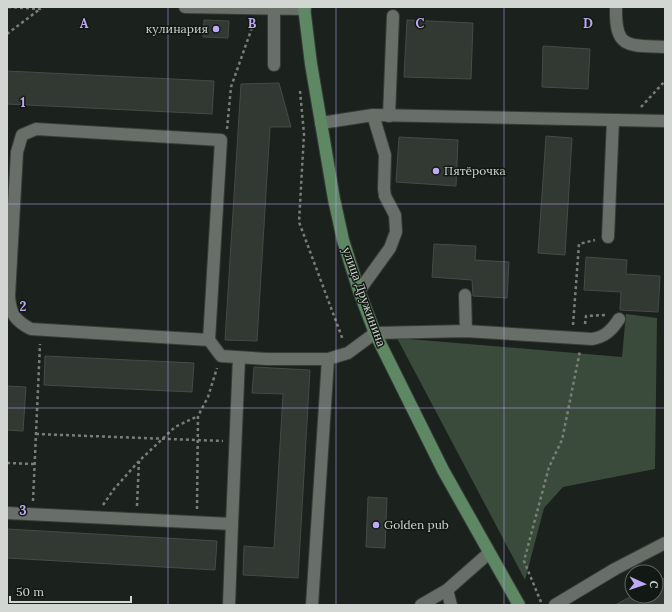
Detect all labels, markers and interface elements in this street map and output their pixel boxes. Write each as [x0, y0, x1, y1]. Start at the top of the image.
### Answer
text: A [80, 15, 89, 32]
text: B [248, 15, 257, 32]
text: C [416, 15, 425, 32]
text: D [583, 15, 593, 32]
place label: кулинария [146, 21, 208, 36]
marker: кулинария [211, 24, 221, 34]
text: 1 [20, 94, 26, 111]
place label: Пятёрочка [444, 163, 506, 178]
marker: Пятёрочка [431, 166, 441, 176]
street label: улица Дружинина [339, 245, 389, 349]
text: 2 [20, 298, 27, 315]
text: 3 [19, 502, 27, 519]
place label: Golden pub [384, 517, 449, 532]
marker: Golden pub [371, 520, 381, 530]
north arrow [624, 564, 664, 604]
scale bar [10, 578, 131, 604]
text: С [647, 580, 661, 589]
text: 50 m [16, 584, 44, 599]

